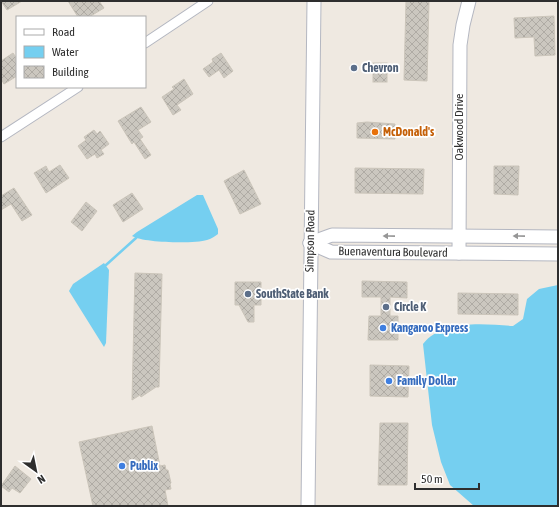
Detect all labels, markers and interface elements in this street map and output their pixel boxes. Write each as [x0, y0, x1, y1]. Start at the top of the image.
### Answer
legend [16, 16, 146, 88]
text: Road [52, 25, 75, 39]
text: Water [52, 45, 79, 59]
place label: Chevron [362, 61, 399, 75]
marker: Chevron [349, 63, 359, 73]
text: Building [52, 65, 90, 79]
street label: Oakwood Drive [452, 94, 466, 160]
place label: McDonald's [383, 125, 435, 139]
marker: McDonald's [370, 127, 380, 137]
street label: Simpson Road [302, 210, 318, 272]
one-way arrow [382, 233, 395, 239]
one-way arrow [512, 233, 525, 239]
street label: Buenaventura Boulevard [338, 244, 448, 260]
place label: SouthState Bank [256, 287, 329, 301]
marker: SouthState Bank [243, 289, 253, 299]
place label: Circle K [394, 300, 426, 314]
marker: Circle K [381, 302, 391, 312]
place label: Kangaroo Express [391, 321, 469, 335]
marker: Kangaroo Express [378, 323, 388, 333]
place label: Family Dollar [397, 374, 457, 388]
marker: Family Dollar [384, 376, 394, 386]
north arrow [16, 451, 56, 491]
place label: Publix [130, 459, 158, 473]
marker: Publix [117, 461, 127, 471]
scale bar [415, 465, 479, 491]
text: 50 m [421, 472, 443, 486]
text: N [35, 473, 47, 486]

